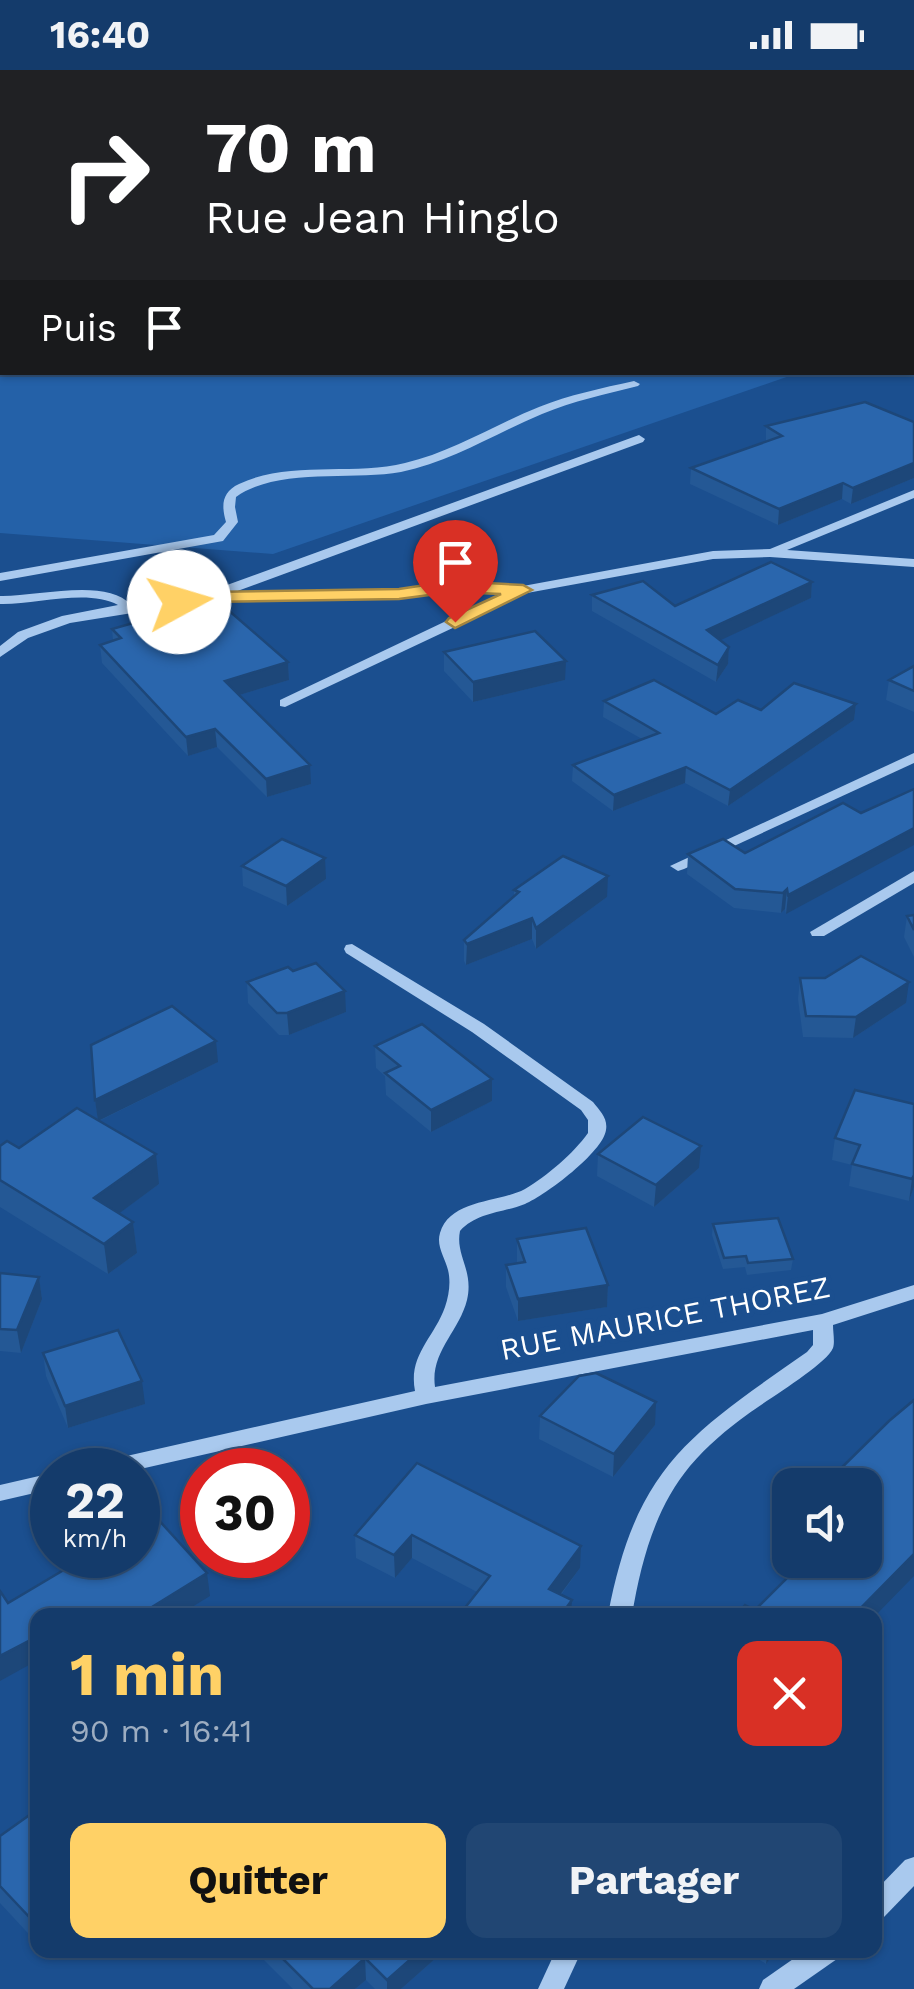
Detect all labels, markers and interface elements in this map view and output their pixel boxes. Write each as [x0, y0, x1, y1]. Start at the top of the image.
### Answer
text: 16:40 [50, 13, 150, 57]
text: 70 m [205, 107, 377, 189]
icon: right [40, 110, 170, 240]
text: Rue Jean Hinglo [205, 191, 560, 244]
icon: arrive [137, 300, 192, 355]
text: Puis [40, 306, 117, 350]
pin [413, 520, 498, 623]
icon: arrive [428, 535, 483, 590]
position arrow [127, 550, 231, 654]
street label: RUE MAURICE THOREZ [497, 1269, 833, 1367]
speed limit sign: 30 [180, 1448, 310, 1578]
map controls [772, 1468, 882, 1578]
button: sound [772, 1468, 882, 1578]
text: 22 [65, 1471, 125, 1530]
text: km/h [63, 1524, 127, 1553]
text: 1 min [70, 1639, 224, 1710]
button: close [737, 1641, 842, 1746]
text: 90 m · 16:41 [70, 1712, 252, 1750]
button: Quitter [70, 1823, 446, 1938]
button: Partager [466, 1823, 842, 1938]

